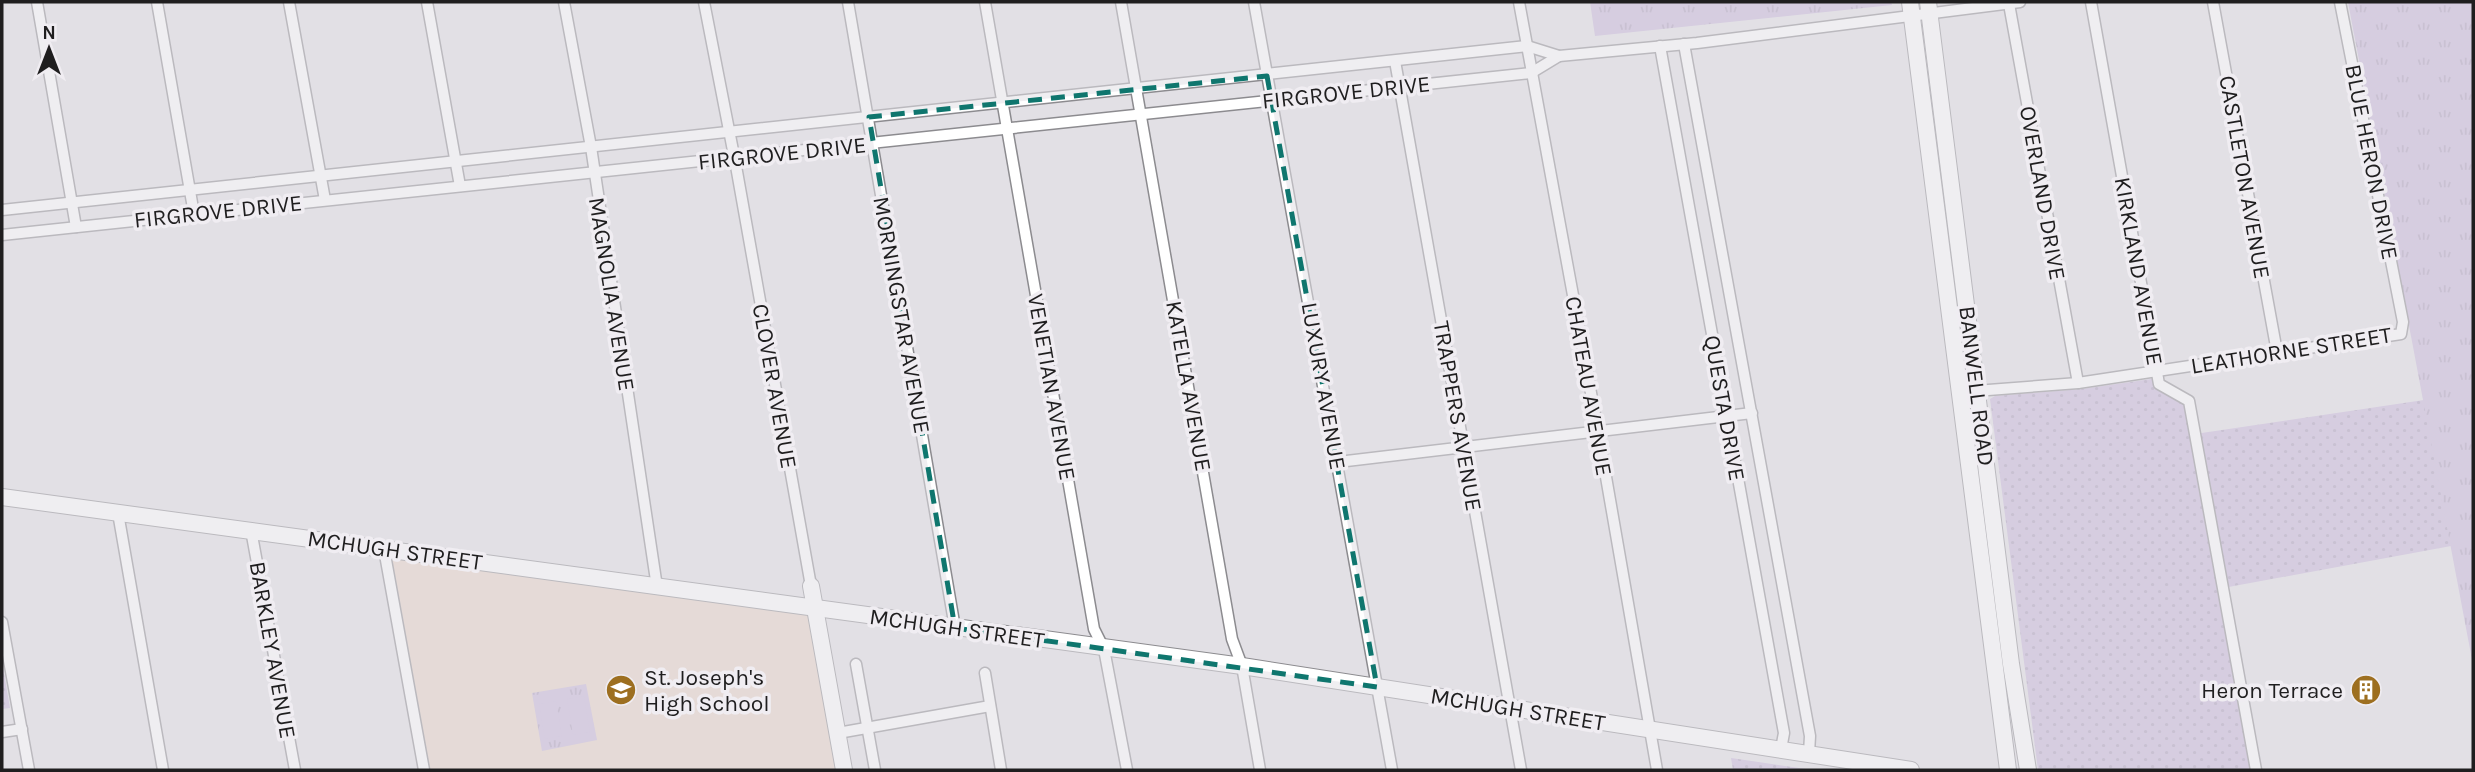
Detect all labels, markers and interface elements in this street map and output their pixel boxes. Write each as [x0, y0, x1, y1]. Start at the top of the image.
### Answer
north arrow [14, 14, 84, 84]
text: N [42, 22, 56, 44]
street label: BLUE HERON DRIVE [2339, 62, 2404, 262]
street label: FIRGROVE DRIVE [1261, 70, 1432, 115]
street label: CASTLETON AVENUE [2213, 73, 2276, 281]
street label: OVERLAND DRIVE [2014, 104, 2071, 282]
street label: FIRGROVE DRIVE [697, 131, 868, 176]
street label: KIRKLAND AVENUE [2109, 175, 2168, 367]
street label: FIRGROVE DRIVE [133, 189, 304, 234]
street label: MORNINGSTAR AVENUE [867, 194, 936, 436]
street label: MAGNOLIA AVENUE [583, 195, 640, 393]
street label: VENETIAN AVENUE [1022, 292, 1081, 482]
street label: CHATEAU AVENUE [1559, 294, 1618, 478]
street label: KATELLA AVENUE [1160, 299, 1217, 474]
street label: LUXURY AVENUE [1295, 300, 1352, 472]
street label: CLOVER AVENUE [747, 301, 802, 471]
street label: BANWELL ROAD [1953, 305, 2000, 468]
street label: TRAPPERS AVENUE [1427, 319, 1488, 513]
street label: LEATHORNE STREET [2189, 321, 2394, 380]
street label: QUESTA DRIVE [1698, 333, 1751, 483]
street label: MCHUGH STREET [306, 525, 485, 576]
street label: BARKLEY AVENUE [244, 559, 301, 741]
street label: MCHUGH STREET [868, 603, 1047, 654]
place label: St. Joseph's High School [644, 664, 770, 717]
school or university icon: St. Joseph's High School [604, 673, 638, 707]
building icon: Heron Terrace [2349, 673, 2383, 707]
place label: Heron Terrace [2201, 677, 2343, 704]
street label: MCHUGH STREET [1429, 682, 1608, 737]

